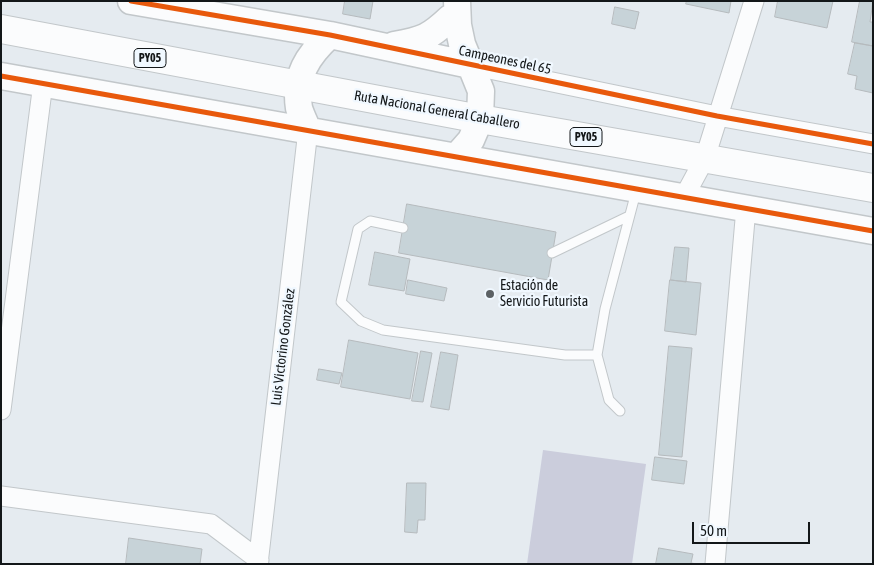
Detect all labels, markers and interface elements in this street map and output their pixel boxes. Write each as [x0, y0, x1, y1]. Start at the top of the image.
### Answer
street label: Campeones del 65 [457, 42, 553, 78]
road number: PY05 [134, 48, 166, 68]
street label: Ruta Nacional General Caballero [353, 87, 521, 133]
road number: PY05 [570, 128, 602, 146]
place label: Estación de Servicio Futurista [500, 278, 588, 310]
street label: Luis Victorino González [267, 287, 299, 407]
marker: Estación de Servicio Futurista [484, 288, 496, 300]
scale bar [694, 512, 812, 544]
text: 50 m [700, 522, 727, 539]

